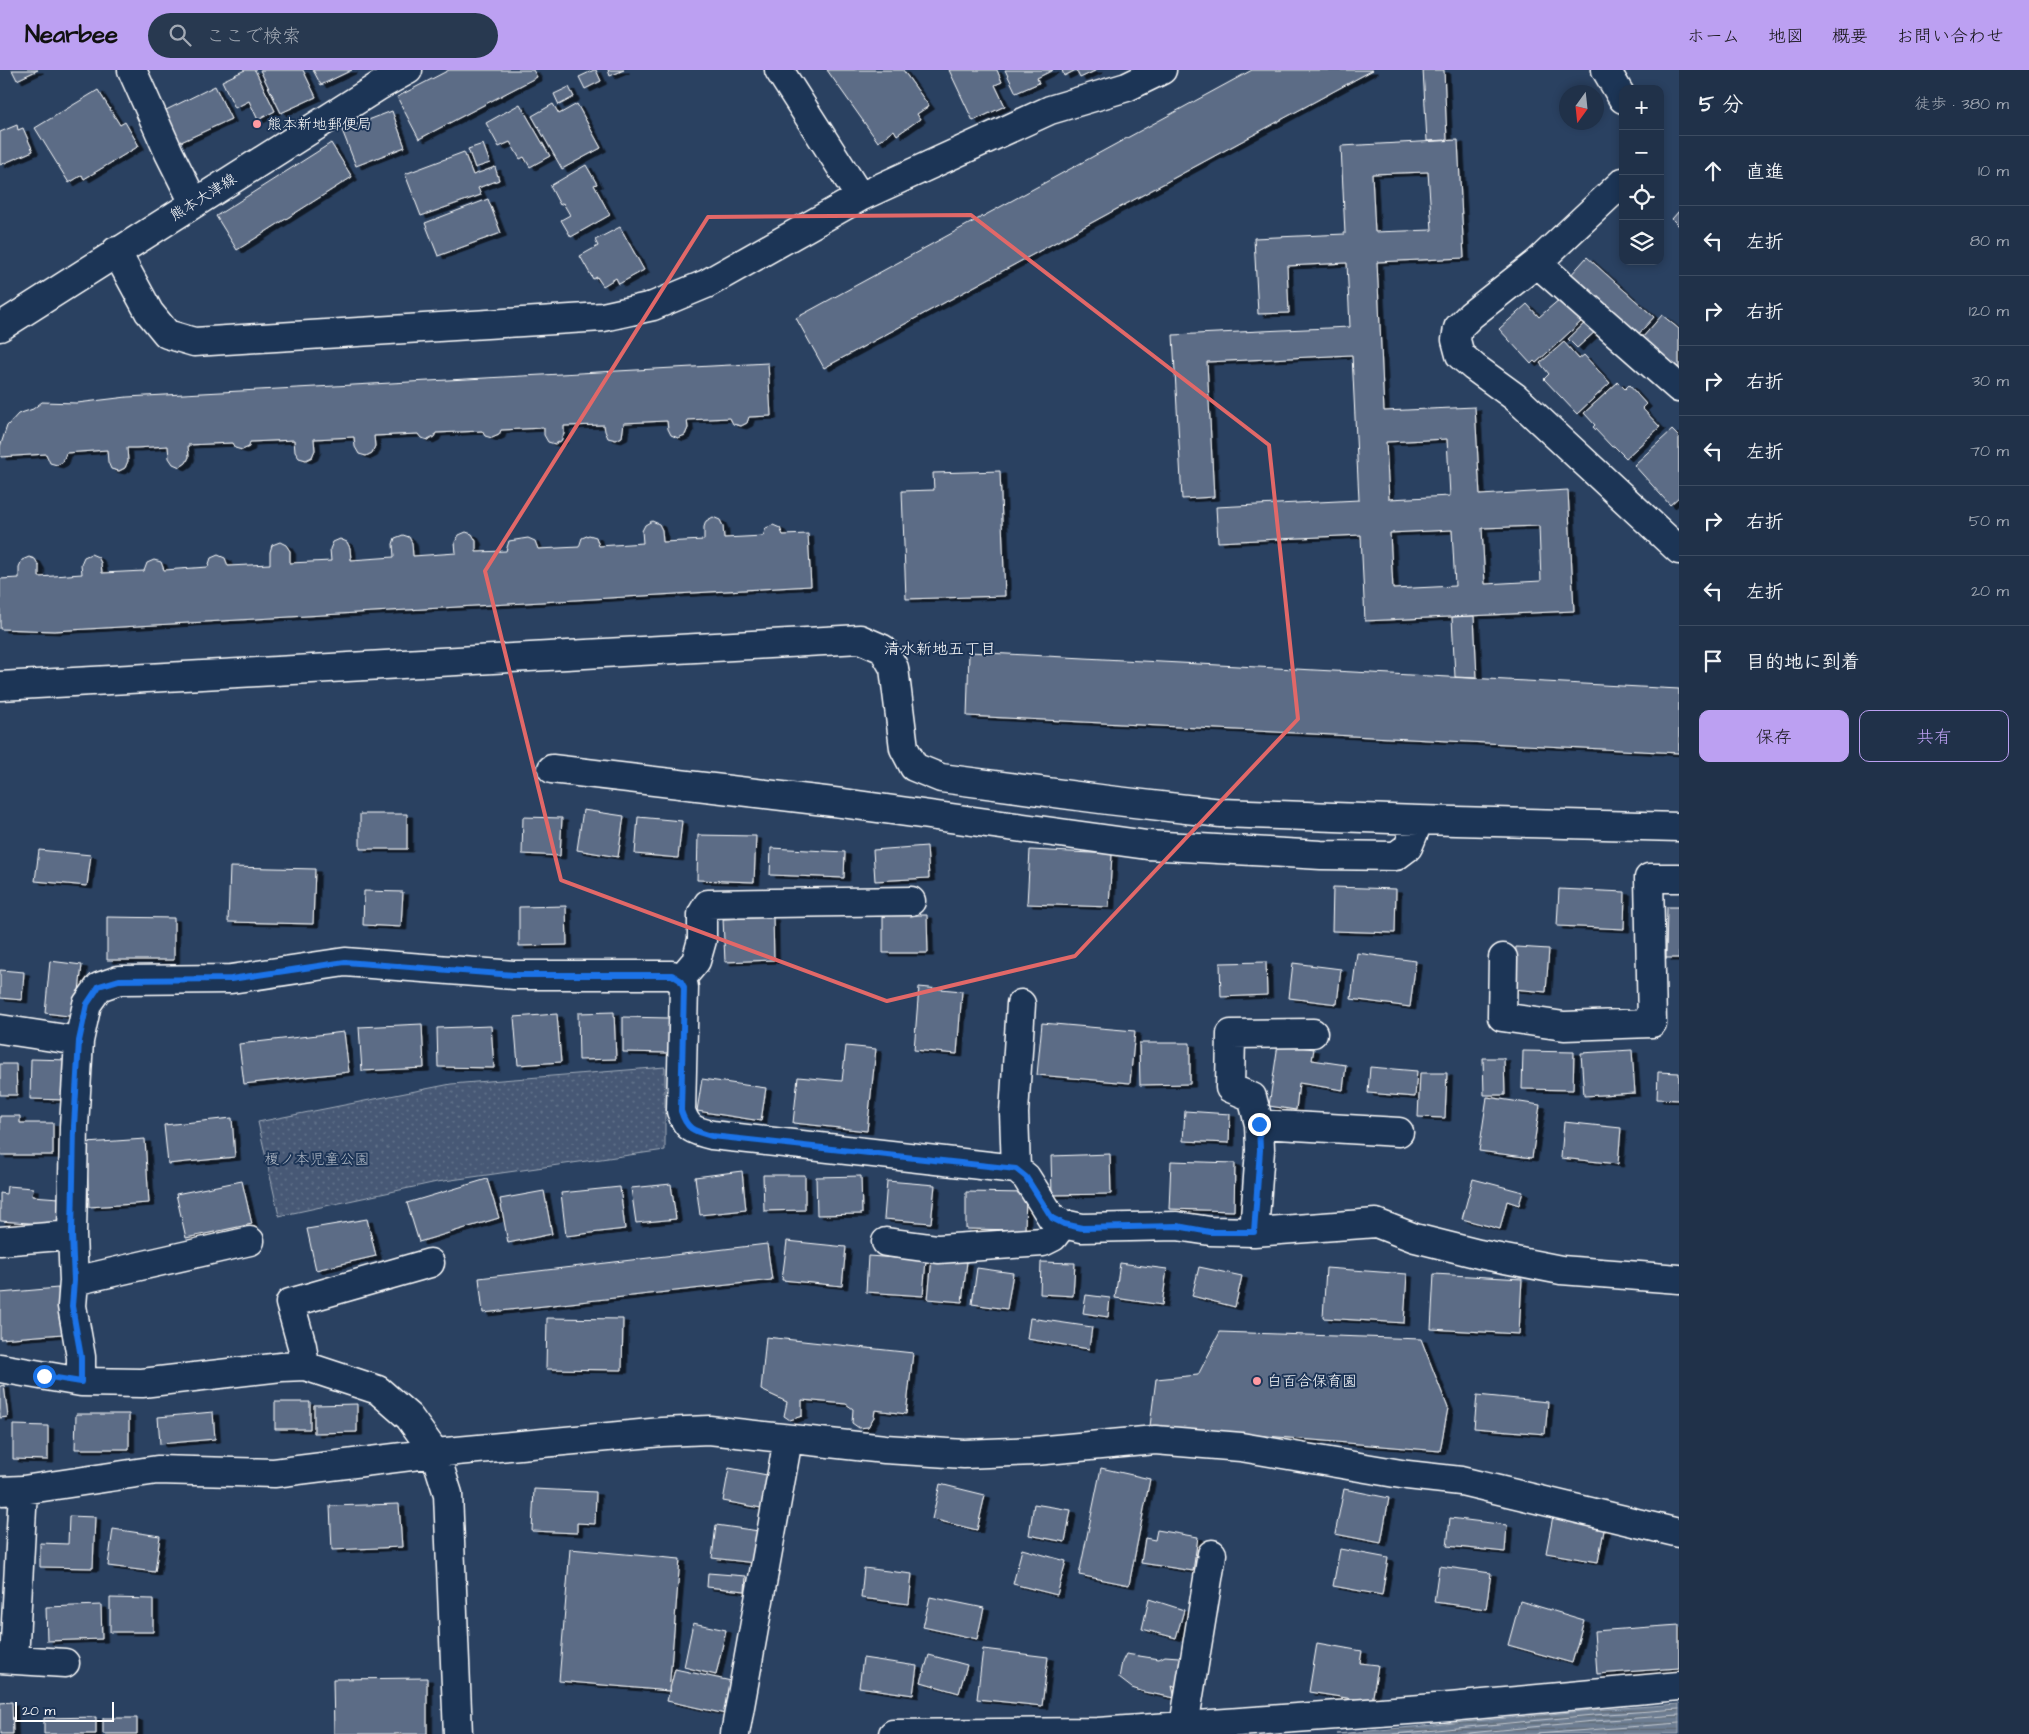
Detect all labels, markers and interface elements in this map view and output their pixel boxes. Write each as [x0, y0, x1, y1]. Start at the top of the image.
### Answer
search box [148, 13, 498, 58]
text: Nearbee [25, 18, 118, 52]
icon: search [166, 21, 194, 49]
text: ここで検索 [206, 23, 301, 50]
text: ホーム [1687, 24, 1740, 49]
text: 地図 [1768, 24, 1804, 49]
text: 概要 [1832, 24, 1868, 49]
text: お問い合わせ [1896, 24, 2004, 49]
north arrow [1559, 85, 1604, 130]
map controls [1619, 85, 1664, 265]
button: + [1619, 85, 1664, 130]
text: 5 分 [1699, 90, 1743, 119]
text: 徒歩 · 380 m [1914, 93, 2009, 115]
place label: 熊本新地郵便局 [267, 114, 372, 135]
marker: 熊本新地郵便局 [251, 118, 263, 130]
button: − [1619, 130, 1664, 175]
icon: ahead [1699, 157, 1727, 185]
text: 直進 [1746, 159, 1784, 186]
text: 10 m [1978, 160, 2009, 182]
street label: 熊本大津線 [166, 169, 241, 226]
button: locate [1619, 175, 1664, 220]
button: layers [1619, 220, 1664, 265]
icon: left [1699, 227, 1727, 255]
text: 左折 [1746, 229, 1784, 256]
text: 80 m [1970, 230, 2009, 252]
icon: right [1699, 297, 1727, 325]
text: 右折 [1746, 299, 1784, 326]
text: 120 m [1969, 300, 2009, 322]
icon: right [1699, 367, 1727, 395]
text: 右折 [1746, 369, 1784, 396]
text: 30 m [1972, 370, 2009, 392]
icon: left [1699, 437, 1727, 465]
text: 左折 [1746, 439, 1784, 466]
text: 70 m [1970, 440, 2009, 462]
icon: right [1699, 507, 1727, 535]
text: 右折 [1746, 509, 1784, 536]
text: 50 m [1969, 510, 2009, 532]
icon: left [1699, 577, 1727, 605]
text: 左折 [1746, 579, 1784, 606]
text: 20 m [1971, 580, 2009, 602]
district label: 清水新地五丁目 [884, 638, 996, 660]
icon: arrive [1699, 647, 1727, 675]
text: 目的地に到着 [1746, 649, 1860, 676]
button: 保存 [1699, 710, 1849, 762]
button: 共有 [1859, 710, 2009, 762]
route end [1248, 1113, 1271, 1136]
park label: 榎ノ本児童公園 [264, 1149, 370, 1170]
route start [33, 1365, 56, 1388]
place label: 白百合保育園 [1267, 1371, 1357, 1392]
marker: 白百合保育園 [1251, 1375, 1263, 1387]
scale bar [15, 1699, 114, 1722]
text: 20 m [22, 1701, 55, 1721]

